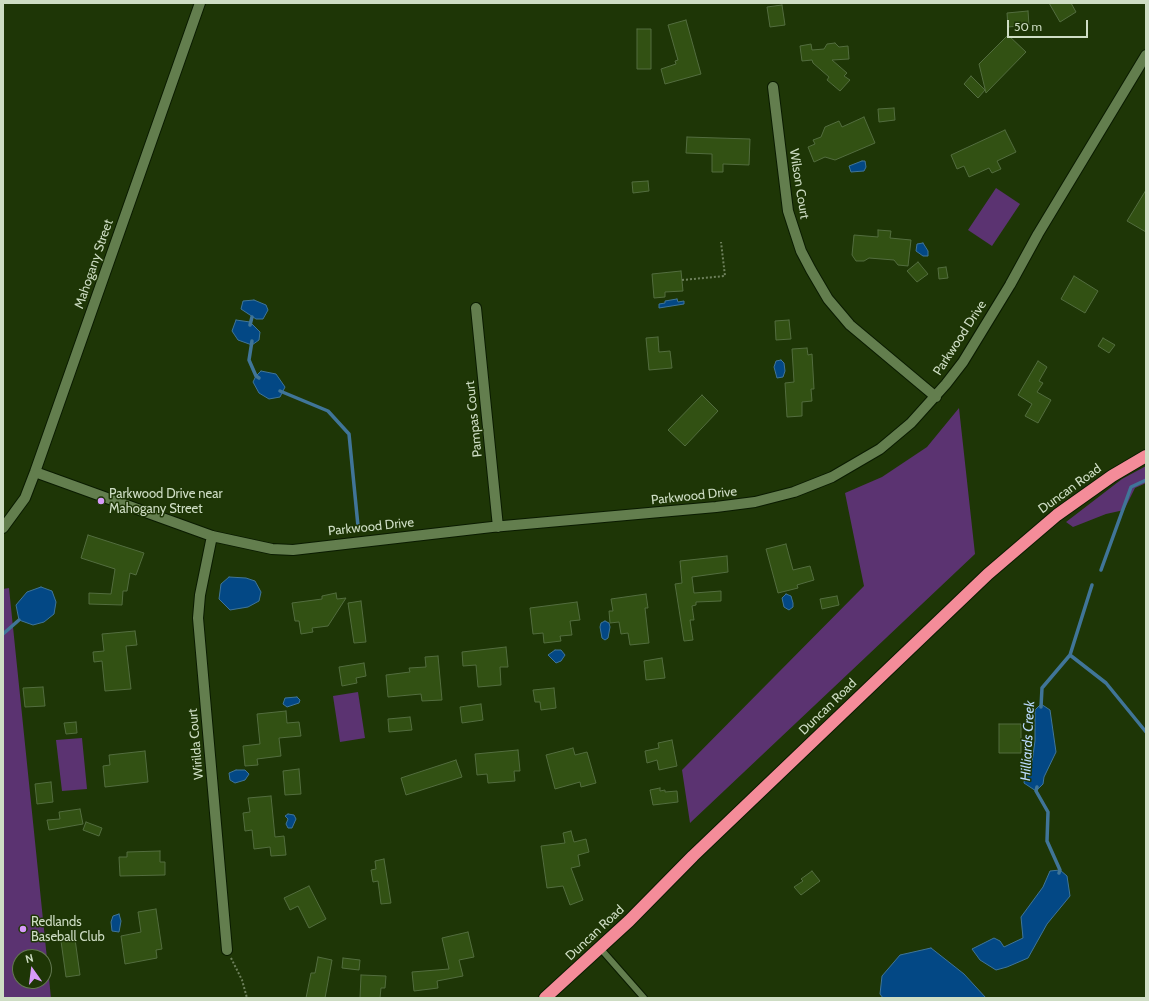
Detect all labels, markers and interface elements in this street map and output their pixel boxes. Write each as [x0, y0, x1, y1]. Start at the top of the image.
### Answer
scale bar [1009, 12, 1090, 38]
text: 50 m [1014, 19, 1042, 34]
street label: Wilson Court [786, 148, 812, 220]
street label: Mahogany Street [71, 217, 117, 311]
street label: Parkwood Drive [930, 298, 990, 378]
street label: Pampas Court [462, 380, 486, 458]
street label: Duncan Road [1035, 461, 1105, 517]
street label: Parkwood Drive [650, 484, 738, 508]
place label: Parkwood Drive near Mahogany Street [109, 486, 223, 517]
marker: Parkwood Drive near Mahogany Street [96, 496, 106, 506]
street label: Parkwood Drive [327, 515, 415, 539]
street label: Duncan Road [796, 676, 860, 738]
water label: Hilliards Creek [1018, 700, 1038, 782]
street label: Wirilda Court [185, 708, 207, 780]
street label: Duncan Road [563, 902, 627, 964]
place label: Redlands Baseball Club [31, 914, 105, 945]
marker: Redlands Baseball Club [18, 924, 28, 934]
north arrow [12, 949, 52, 989]
text: N [24, 951, 35, 966]

